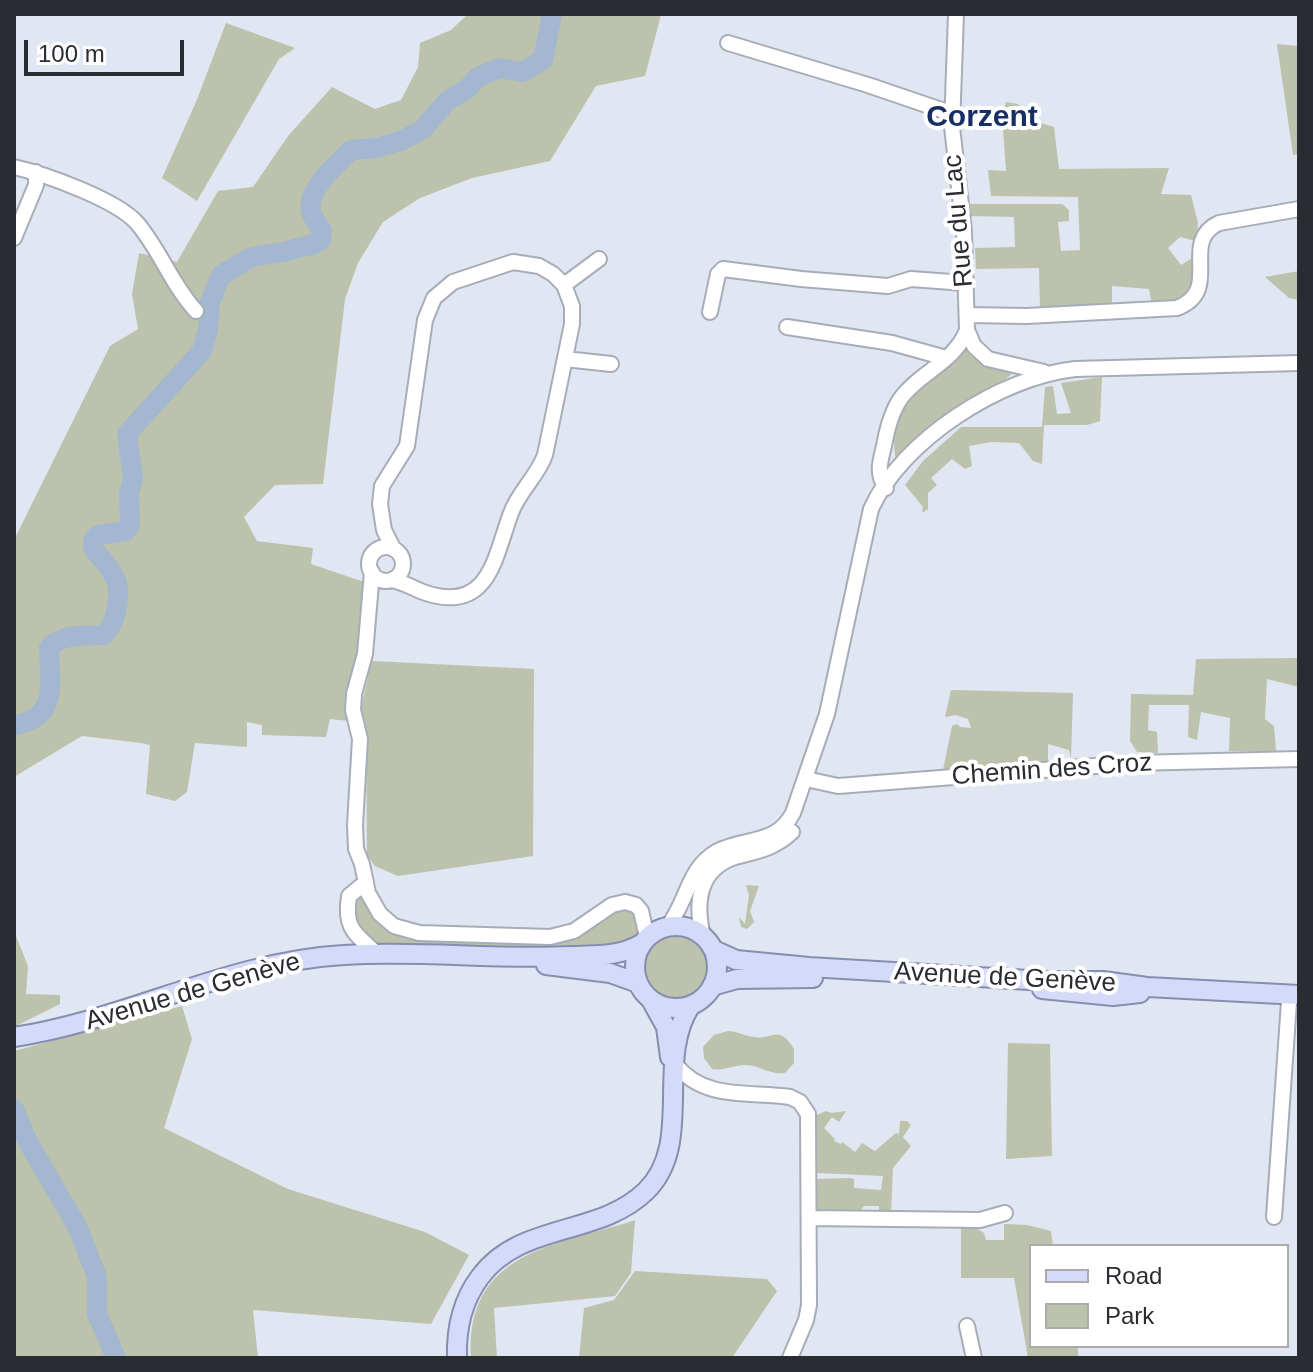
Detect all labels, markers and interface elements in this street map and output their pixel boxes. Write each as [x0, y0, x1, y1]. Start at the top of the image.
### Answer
scale bar [28, 24, 188, 74]
text: 100 m [38, 40, 105, 67]
district label: Corzent [926, 100, 1038, 136]
street label: Rue du Lac [938, 153, 980, 289]
street label: Chemin des Croz [951, 747, 1153, 793]
street label: Avenue de Genève [82, 946, 304, 1038]
street label: Avenue de Genève [893, 957, 1117, 999]
legend [1029, 1244, 1289, 1348]
text: Road [1105, 1262, 1162, 1289]
text: Park [1105, 1302, 1154, 1329]

